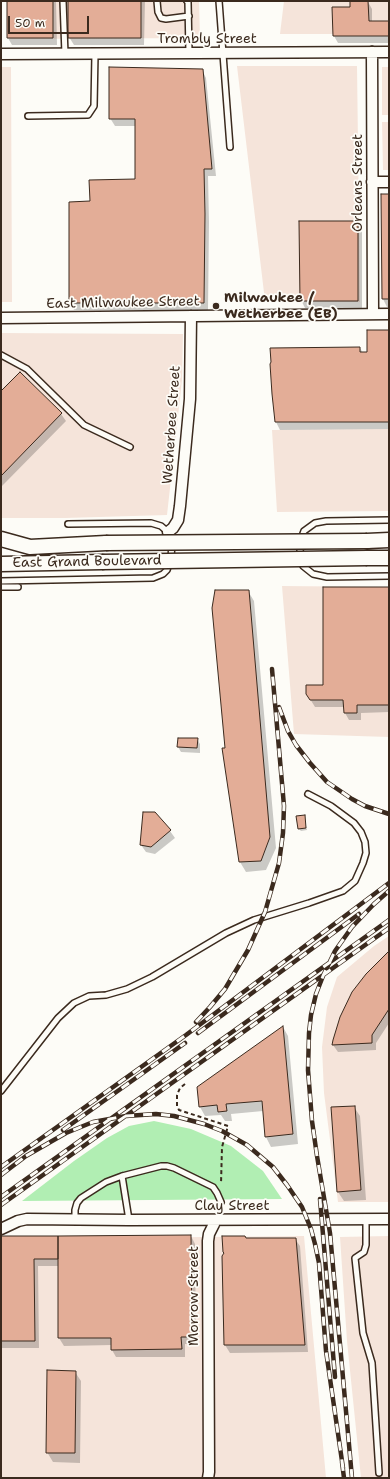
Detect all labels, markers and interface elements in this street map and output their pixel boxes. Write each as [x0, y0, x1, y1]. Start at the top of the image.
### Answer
scale bar [10, 8, 91, 34]
text: 50 m [15, 15, 45, 31]
street label: Trombly Street [157, 31, 257, 47]
street label: Orleans Street [350, 134, 366, 232]
place label: Milwaukee / Wetherbee (EB) [224, 290, 338, 322]
street label: East Milwaukee Street [46, 293, 200, 313]
marker: Milwaukee / Wetherbee (EB) [211, 301, 221, 311]
street label: Wetherbee Street [159, 365, 185, 485]
street label: East Grand Boulevard [12, 552, 162, 572]
street label: Clay Street [194, 1198, 270, 1214]
street label: Morrow Street [186, 1246, 202, 1346]

